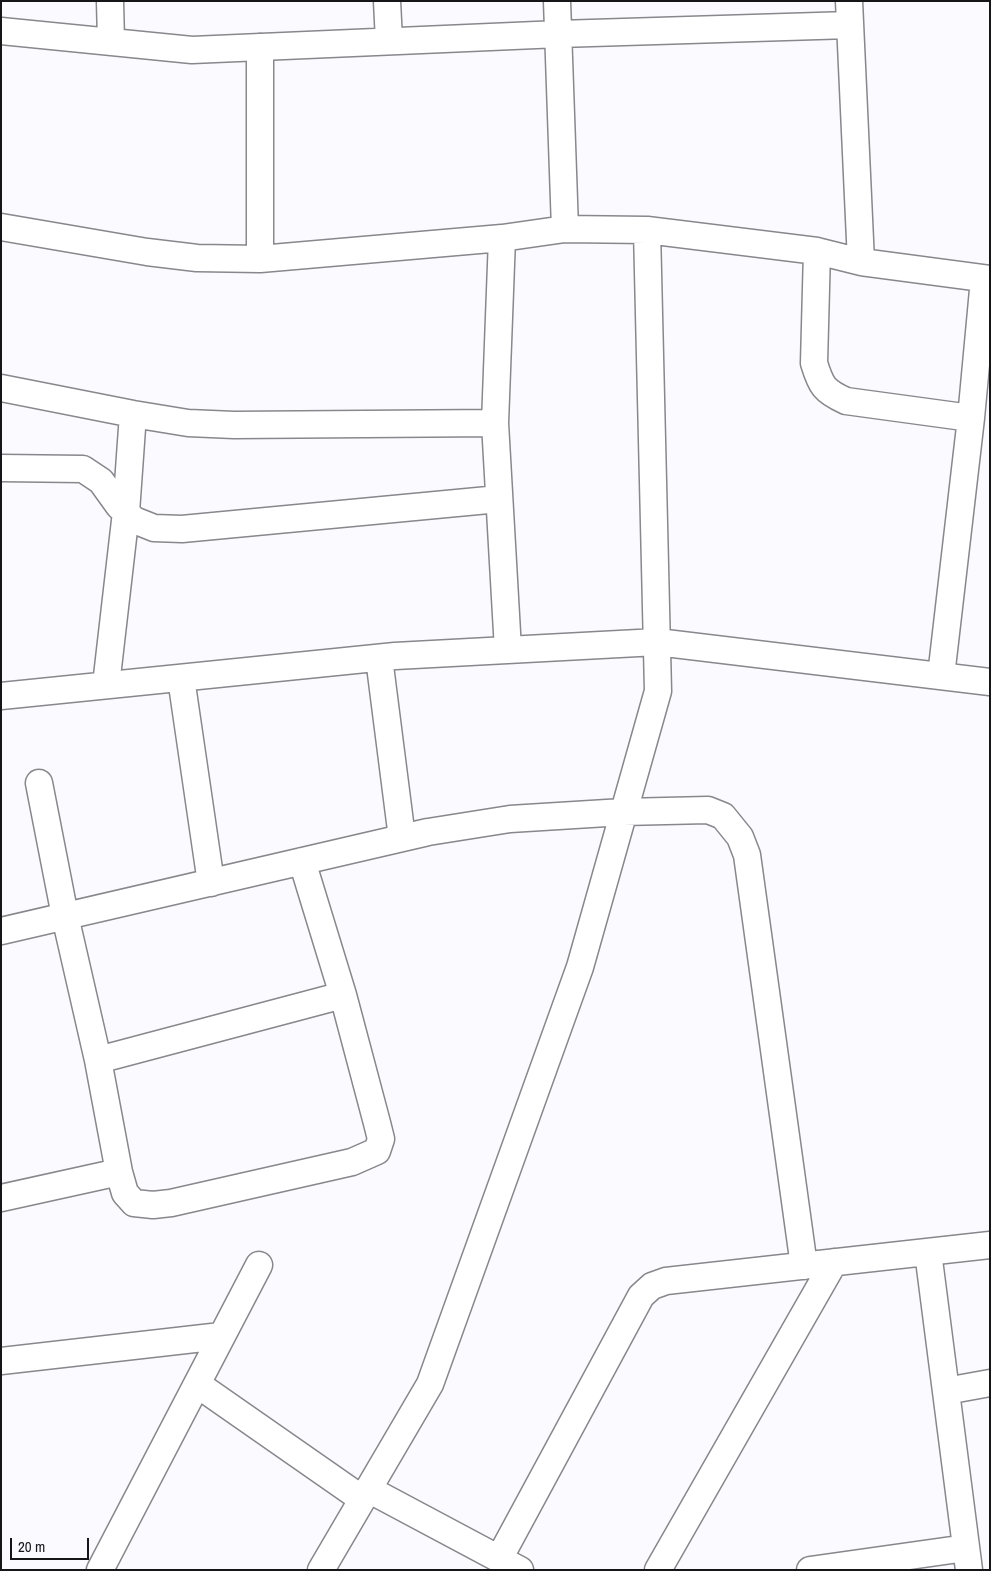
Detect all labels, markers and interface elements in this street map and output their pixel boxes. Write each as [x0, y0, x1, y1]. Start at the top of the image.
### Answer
scale bar [12, 1528, 91, 1560]
text: 20 m [18, 1536, 45, 1557]

